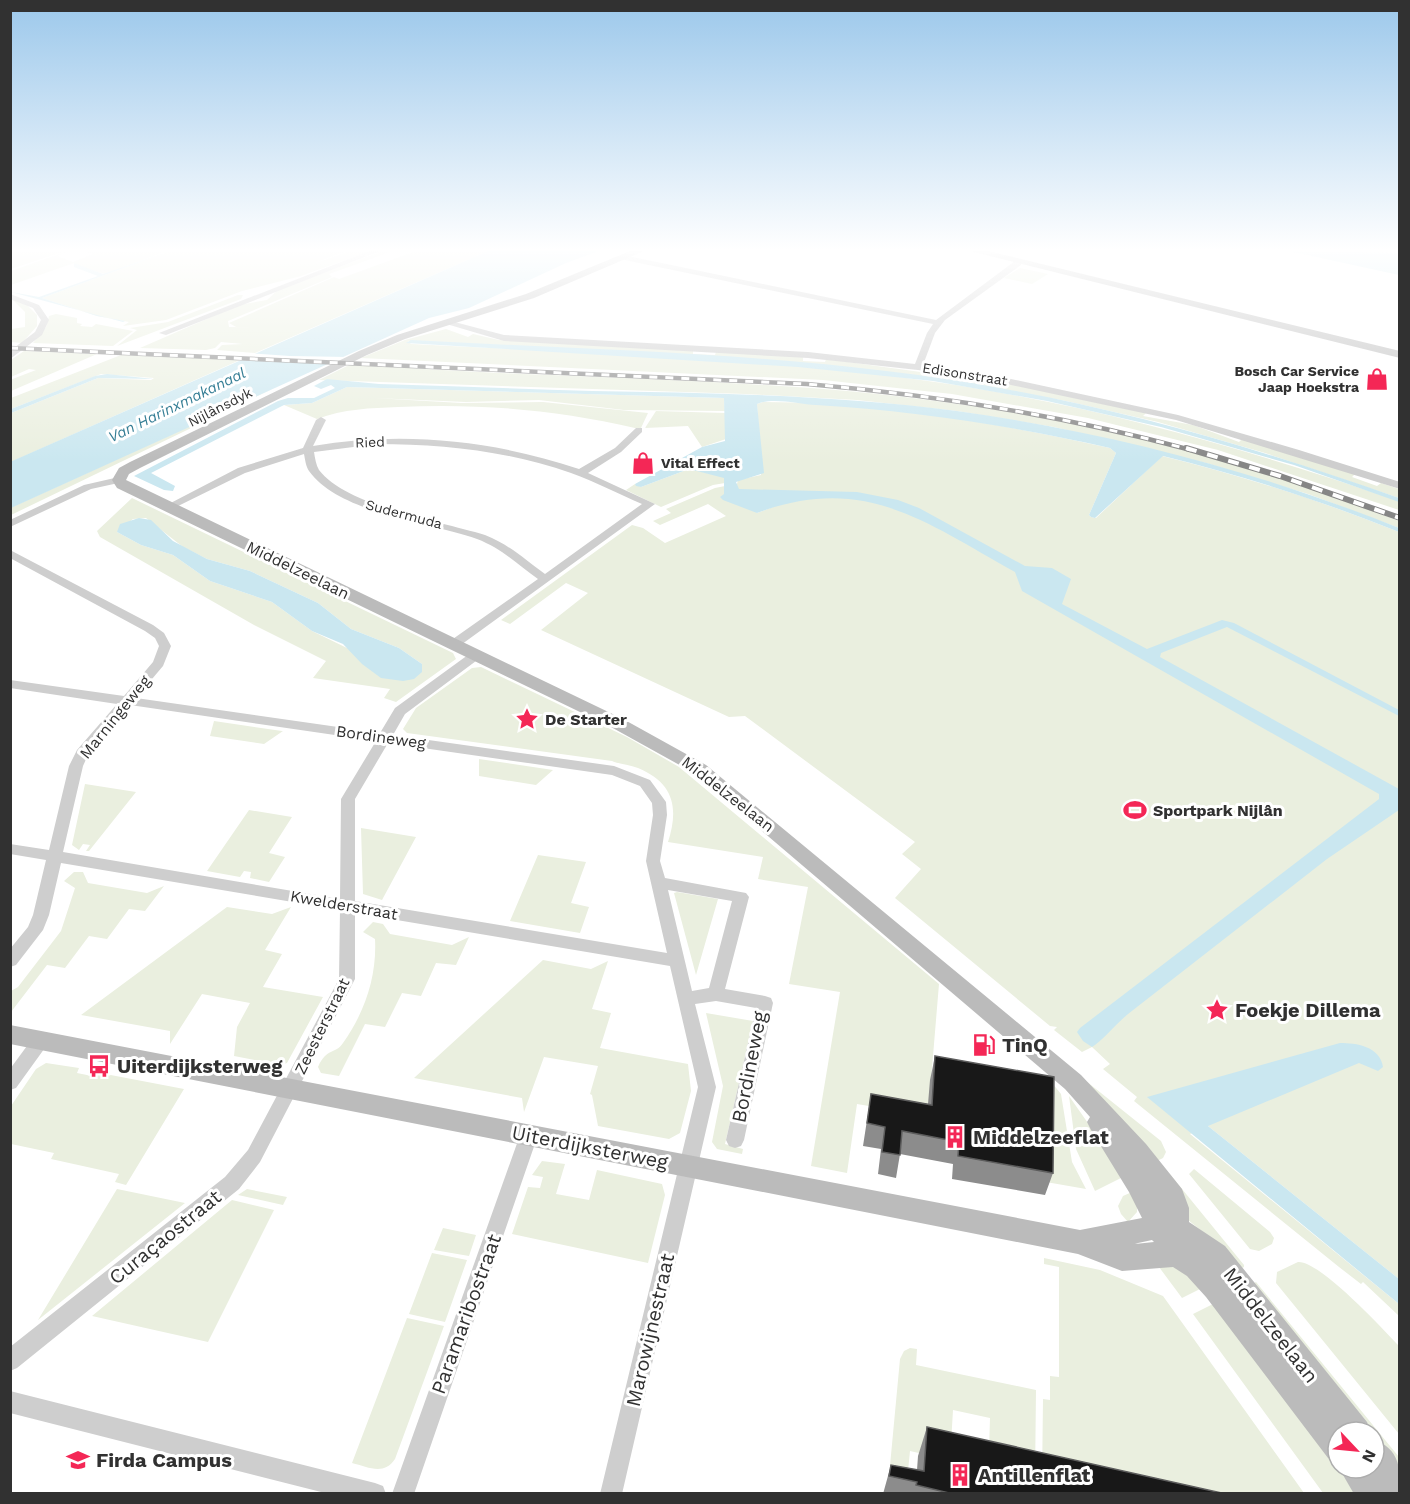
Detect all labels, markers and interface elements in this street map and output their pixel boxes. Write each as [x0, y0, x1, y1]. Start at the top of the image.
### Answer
street label: Edisonstraat [921, 359, 1009, 389]
place label: Bosch Car Service Jaap Hoekstra [1234, 363, 1360, 395]
water label: Van Harinxmakanaal [105, 364, 249, 446]
shop icon: Bosch Car Service Jaap Hoekstra [1364, 366, 1390, 392]
street label: Nijlânsdyk [185, 384, 255, 430]
street label: Ried [355, 433, 385, 451]
shop icon: Vital Effect [630, 450, 656, 476]
place label: Vital Effect [661, 455, 740, 471]
street label: Sudermuda [364, 496, 444, 532]
street label: Middelzeelaan [244, 537, 352, 603]
street label: Marningeweg [76, 671, 155, 762]
place icon: De Starter [514, 706, 540, 732]
place label: De Starter [545, 710, 627, 729]
street label: Bordineweg [335, 721, 428, 753]
street label: Middelzeelaan [678, 752, 778, 836]
sports icon: Sportpark Nijlân [1122, 797, 1148, 823]
place label: Sportpark Nijlân [1153, 801, 1283, 820]
street label: Kwelderstraat [289, 886, 399, 924]
street label: Zeesterstraat [291, 975, 354, 1077]
place icon: Foekje Dillema [1204, 997, 1230, 1023]
place label: Foekje Dillema [1235, 998, 1381, 1022]
street label: Bordineweg [726, 1009, 772, 1125]
fuel station icon: TinQ [971, 1032, 997, 1058]
place label: TinQ [1002, 1033, 1048, 1057]
bus stop icon: Uiterdijksterweg [86, 1053, 112, 1079]
place label: Uiterdijksterweg [117, 1054, 283, 1078]
street label: Uiterdijksterweg [510, 1120, 671, 1174]
building icon: Middelzeeflat [942, 1124, 968, 1150]
place label: Middelzeeflat [973, 1125, 1109, 1149]
street label: Curaçaostraat [104, 1184, 226, 1289]
street label: Paramaribostraat [426, 1230, 506, 1397]
street label: Marowijnestraat [621, 1250, 679, 1409]
street label: Middelzeelaan [1218, 1262, 1324, 1388]
north arrow [1326, 1420, 1386, 1480]
school or university icon: Firda Campus [65, 1447, 91, 1473]
text: N [1358, 1447, 1380, 1466]
place label: Firda Campus [96, 1448, 232, 1472]
building icon: Antillenflat [947, 1462, 973, 1488]
place label: Antillenflat [978, 1463, 1091, 1487]

